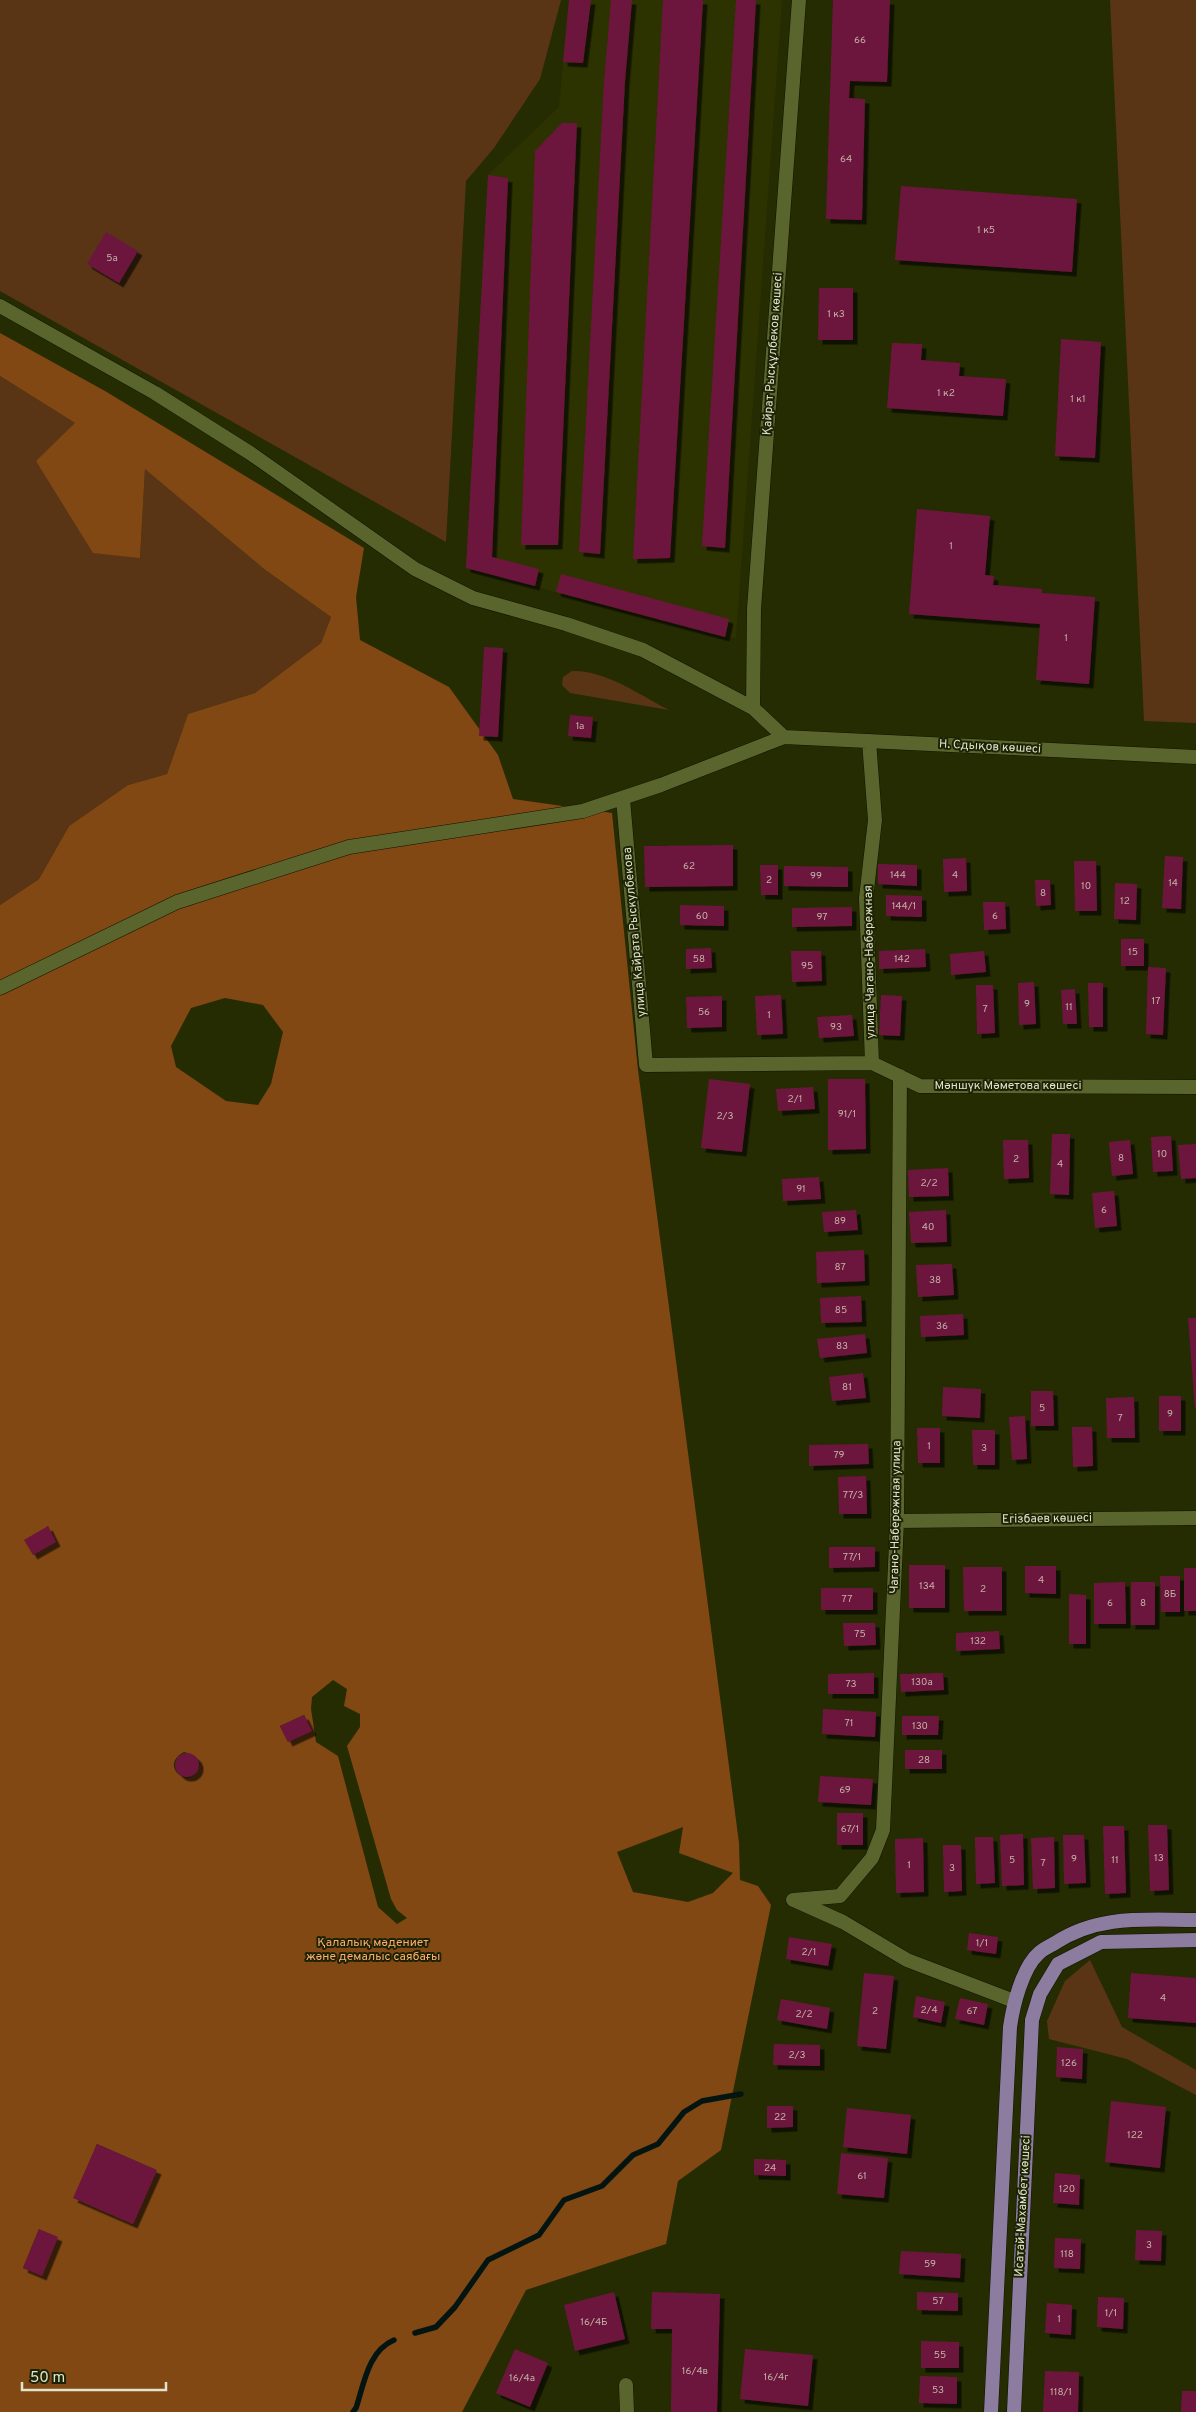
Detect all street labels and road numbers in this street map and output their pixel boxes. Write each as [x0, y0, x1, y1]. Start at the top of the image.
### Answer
street label: Қайрат Рысқұлбеков көшесі [759, 272, 787, 436]
street label: Н. Сдықов көшесі [939, 736, 1041, 758]
street label: улица Кайрата Рыскулбекова [620, 847, 650, 1017]
street label: улица Чагано-Набережная [861, 885, 879, 1039]
street label: Мәншүк Мәметова көшесі [935, 1078, 1081, 1094]
street label: Чагано-Набережная улица [887, 1440, 905, 1594]
street label: Егізбаев көшесі [1002, 1510, 1092, 1528]
street label: Исатай-Махамбет көшесі [1011, 2135, 1035, 2277]

